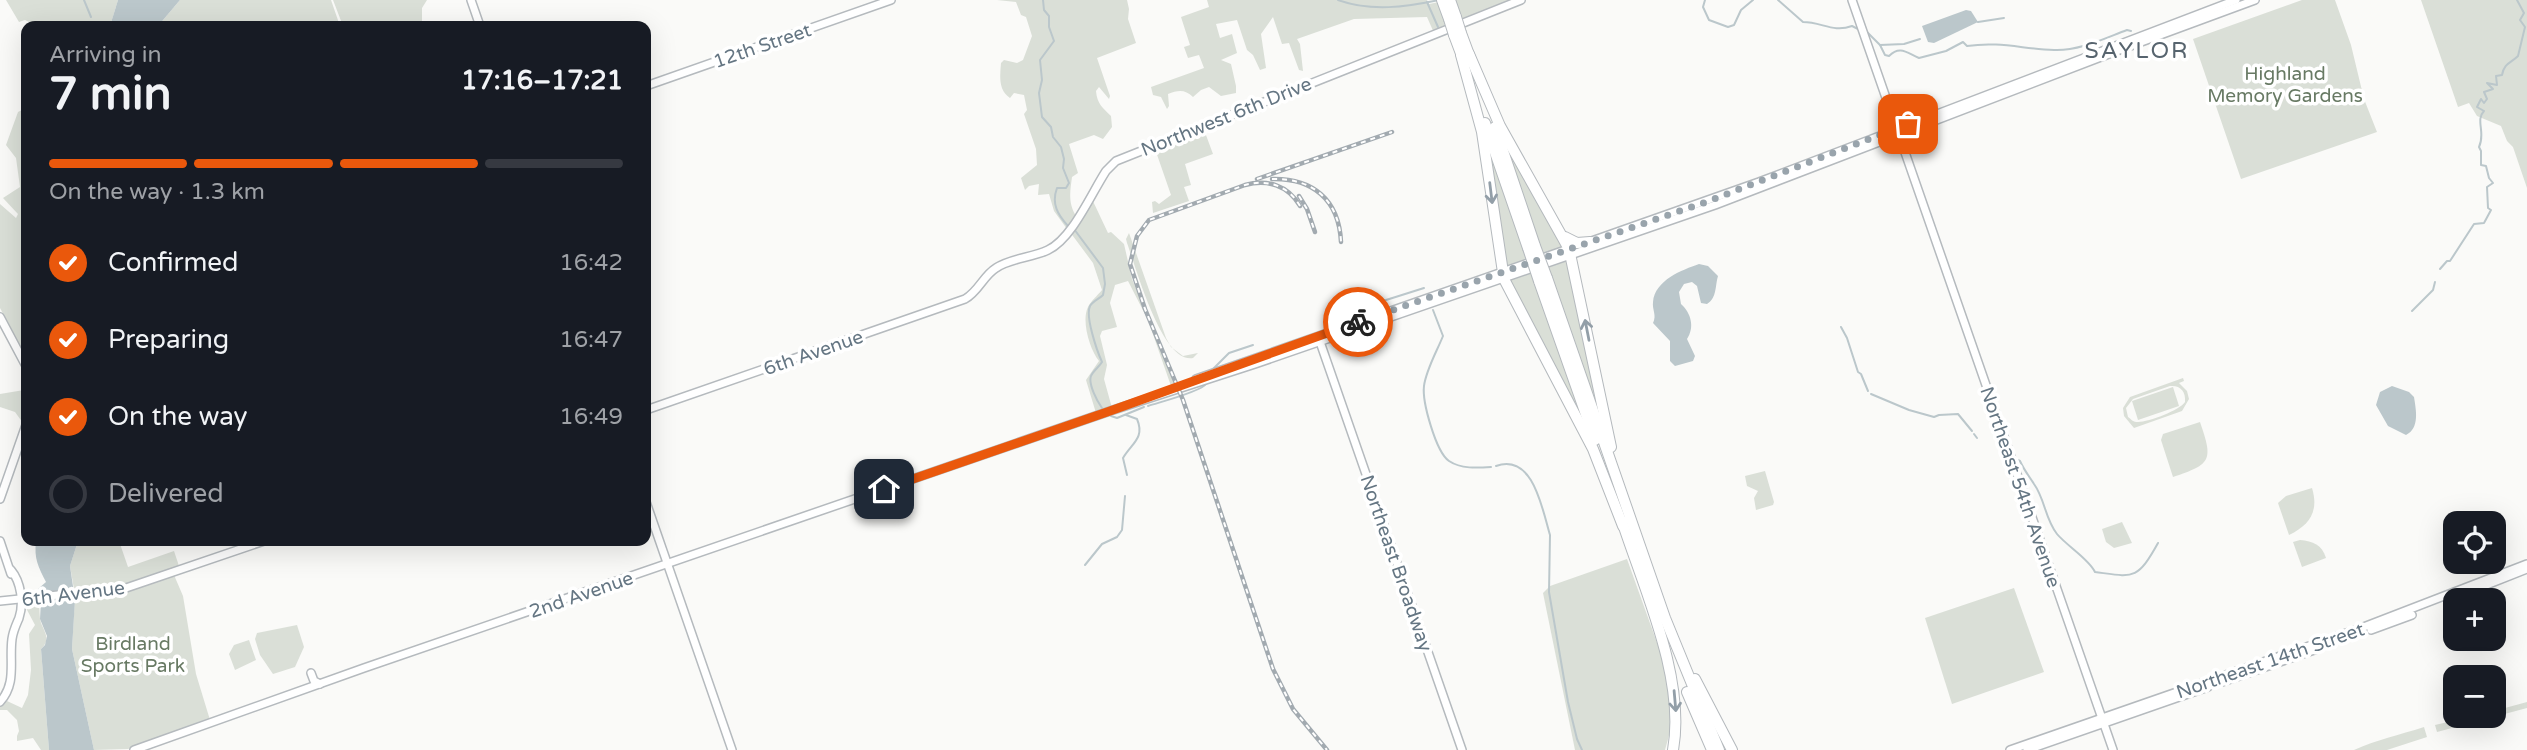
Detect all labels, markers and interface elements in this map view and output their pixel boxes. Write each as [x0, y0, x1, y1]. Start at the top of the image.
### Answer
street label: 12th Street [711, 19, 814, 73]
district label: SAYLOR [2085, 37, 2189, 65]
text: Arriving in [49, 41, 162, 69]
park label: Highland Memory Gardens [2207, 63, 2363, 107]
text: 17:16–17:21 [461, 65, 623, 96]
text: 7 min [49, 67, 172, 122]
street label: Northwest 6th Drive [1138, 73, 1315, 161]
pin [1878, 94, 1938, 154]
icon: bag [1889, 105, 1927, 143]
text: On the way · 1.3 km [49, 178, 265, 206]
one-way arrow [1485, 181, 1498, 204]
icon: check [49, 244, 87, 282]
text: Confirmed [108, 247, 238, 278]
text: 16:42 [559, 249, 623, 277]
courier [1323, 287, 1393, 357]
icon: bike [1339, 303, 1377, 341]
one-way arrow [1580, 319, 1593, 342]
icon: check [49, 321, 87, 359]
text: Preparing [108, 324, 229, 355]
text: 16:47 [559, 326, 623, 354]
street label: 6th Avenue [761, 326, 866, 380]
street label: Northeast 54th Avenue [1975, 384, 2065, 591]
icon: check [49, 398, 87, 436]
text: On the way [108, 401, 248, 432]
text: 16:49 [559, 403, 623, 431]
pin [854, 459, 914, 519]
icon: home [865, 470, 903, 508]
street label: Northeast Broadway [1356, 472, 1437, 654]
text: Delivered [108, 478, 224, 509]
map controls [2443, 511, 2506, 728]
button: locate [2443, 511, 2506, 574]
street label: 2nd Avenue [526, 567, 636, 623]
street label: 6th Avenue [20, 577, 126, 611]
button: + [2443, 588, 2506, 651]
street label: Northeast 14th Street [2173, 618, 2367, 703]
park label: Birdland Sports Park [81, 633, 185, 677]
button: − [2443, 665, 2506, 728]
one-way arrow [1669, 689, 1682, 712]

